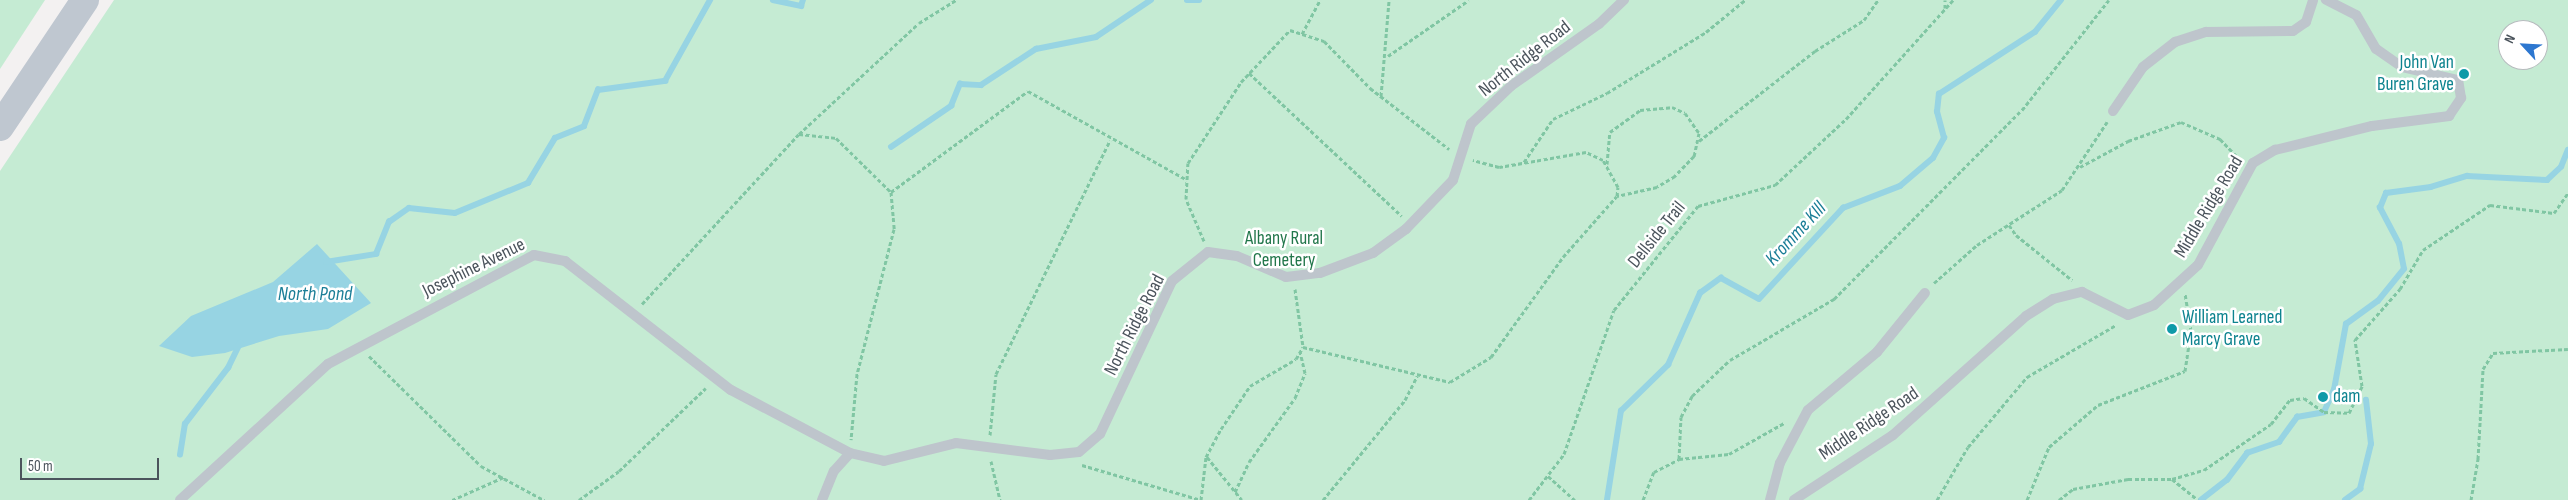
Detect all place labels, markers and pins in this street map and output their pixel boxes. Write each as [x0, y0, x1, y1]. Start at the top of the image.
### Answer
place label: John Van Buren Grave [2377, 52, 2454, 96]
marker: John Van Buren Grave [2458, 68, 2470, 80]
place label: William Learned Marcy Grave [2182, 307, 2282, 351]
marker: William Learned Marcy Grave [2166, 323, 2178, 335]
place label: dam [2333, 386, 2360, 408]
marker: dam [2317, 391, 2329, 403]

